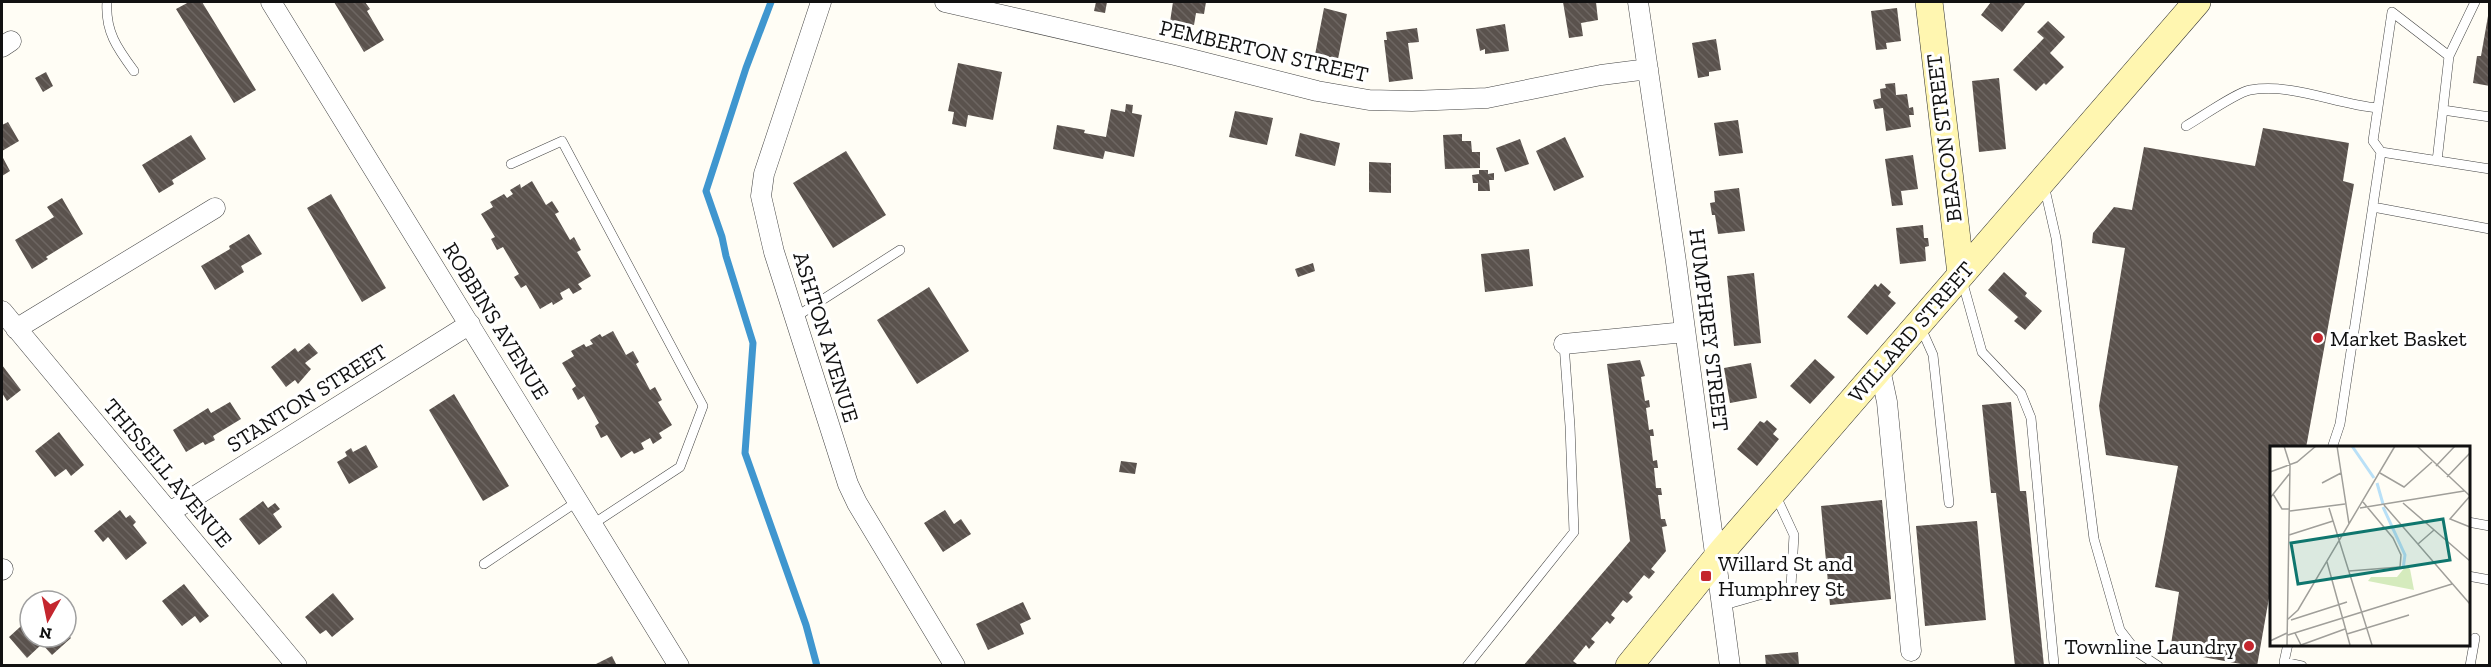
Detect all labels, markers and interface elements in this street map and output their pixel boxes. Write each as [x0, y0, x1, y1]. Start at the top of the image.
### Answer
street label: PEMBERTON STREET [1157, 14, 1371, 88]
street label: BEACON STREET [1920, 52, 1968, 224]
street label: HUMPHREY STREET [1683, 227, 1735, 433]
street label: ROBBINS AVENUE [437, 237, 555, 405]
street label: ASHTON AVENUE [787, 248, 865, 426]
street label: WILLARD STREET [1842, 256, 1980, 408]
place label: Market Basket [2330, 325, 2467, 352]
marker: Market Basket [2311, 331, 2325, 345]
street label: STANTON STREET [222, 338, 392, 458]
street label: THISSELL AVENUE [98, 393, 238, 553]
inset map [2270, 446, 2470, 646]
place label: Willard St and Humphrey St [1718, 550, 1853, 602]
marker: Willard St and Humphrey St [1699, 569, 1713, 583]
north arrow [18, 589, 78, 649]
text: N [38, 623, 53, 644]
place label: Townline Laundry [2064, 633, 2238, 660]
marker: Townline Laundry [2242, 639, 2256, 653]

